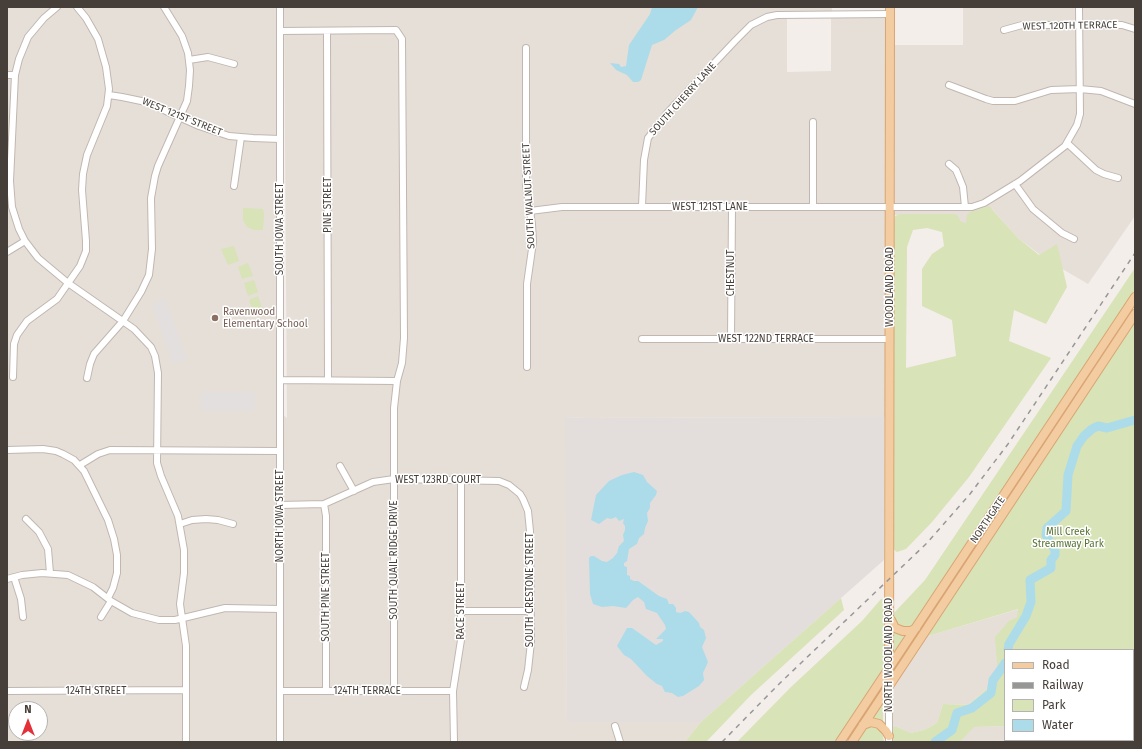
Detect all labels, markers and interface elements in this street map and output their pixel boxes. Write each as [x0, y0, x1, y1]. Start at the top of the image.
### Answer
street label: WEST 120TH TERRACE [1022, 19, 1118, 33]
street label: SOUTH CHERRY LANE [647, 60, 719, 138]
street label: WEST 121ST STREET [140, 95, 224, 139]
street label: SOUTH WALNUT STREET [520, 143, 538, 249]
street label: PINE STREET [322, 177, 334, 233]
street label: SOUTH IOWA STREET [274, 183, 286, 275]
street label: WEST 121ST LANE [672, 201, 748, 213]
street label: WOODLAND ROAD [884, 247, 896, 327]
street label: CHESTNUT [725, 250, 737, 296]
place label: Ravenwood Elementary School [223, 306, 308, 330]
marker: Ravenwood Elementary School [210, 313, 220, 323]
street label: WEST 122ND TERRACE [718, 333, 814, 345]
street label: NORTH IOWA STREET [274, 469, 286, 563]
street label: WEST 123RD COURT [395, 474, 481, 486]
street label: NORTHGATE [968, 494, 1008, 546]
street label: SOUTH QUAIL RIDGE DRIVE [388, 500, 400, 620]
park label: Mill Creek Streamway Park [1032, 526, 1104, 550]
street label: SOUTH CRESTONE STREET [524, 533, 536, 647]
street label: SOUTH PINE STREET [320, 552, 332, 642]
street label: RACE STREET [455, 582, 467, 640]
street label: NORTH WOODLAND ROAD [883, 598, 895, 712]
legend [1004, 649, 1134, 741]
text: Road [1042, 658, 1070, 672]
text: Railway [1042, 678, 1083, 692]
street label: 124TH STREET [66, 685, 126, 697]
street label: 124TH TERRACE [333, 685, 401, 697]
text: Park [1042, 698, 1066, 712]
north arrow [8, 701, 48, 741]
text: N [24, 703, 32, 716]
text: Water [1042, 718, 1073, 732]

